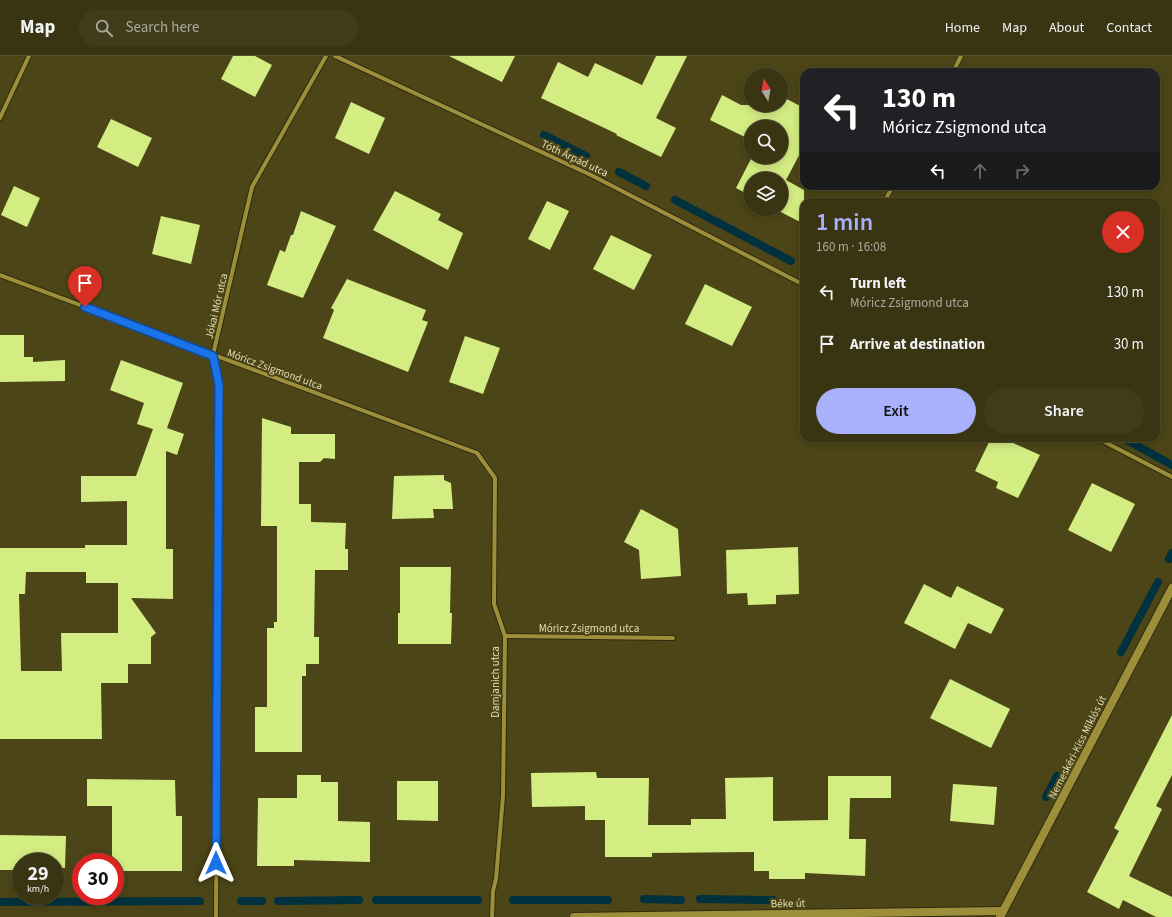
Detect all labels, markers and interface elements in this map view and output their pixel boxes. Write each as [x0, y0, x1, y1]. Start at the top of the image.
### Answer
search box [79, 10, 359, 46]
text: Map [20, 14, 55, 41]
icon: search [93, 17, 115, 39]
text: Search here [125, 17, 199, 38]
text: Home [945, 18, 980, 38]
text: Map [1002, 18, 1027, 38]
text: About [1049, 18, 1084, 38]
text: Contact [1106, 18, 1152, 38]
north arrow [744, 68, 788, 112]
map controls [744, 68, 788, 216]
text: 130 m [882, 78, 956, 118]
icon: left [816, 84, 868, 136]
text: Móricz Zsigmond utca [882, 115, 1047, 140]
button: search [744, 120, 788, 164]
street label: Tóth Árpád utca [539, 136, 611, 181]
icon: left [927, 160, 949, 182]
icon: ahead [969, 160, 991, 182]
icon: right [1011, 160, 1033, 182]
button: layers [744, 172, 788, 216]
text: 1 min [816, 205, 873, 240]
button: close [1102, 211, 1144, 253]
text: 160 m · 16:08 [816, 238, 886, 256]
pin [68, 266, 102, 307]
icon: arrive [74, 272, 96, 294]
street label: Jókai Mór utca [202, 272, 231, 340]
text: Turn left [850, 273, 906, 294]
icon: left [816, 281, 838, 303]
text: 130 m [1106, 282, 1144, 303]
text: Móricz Zsigmond utca [850, 294, 969, 312]
icon: arrive [816, 333, 838, 355]
text: Arrive at destination [850, 334, 985, 355]
text: 30 m [1114, 334, 1144, 355]
street label: Móricz Zsigmond utca [225, 345, 325, 394]
button: Exit [816, 388, 976, 434]
button: Share [984, 388, 1144, 434]
street label: Móricz Zsigmond utca [539, 621, 639, 636]
street label: Damjanich utca [488, 646, 503, 718]
street label: Nemeskéri-Kiss Miklós út [1045, 693, 1110, 802]
position arrow [195, 842, 237, 884]
speed limit sign: 30 [72, 853, 124, 905]
text: 29 [27, 860, 49, 888]
text: km/h [27, 882, 49, 896]
street label: Béke út [771, 896, 806, 911]

